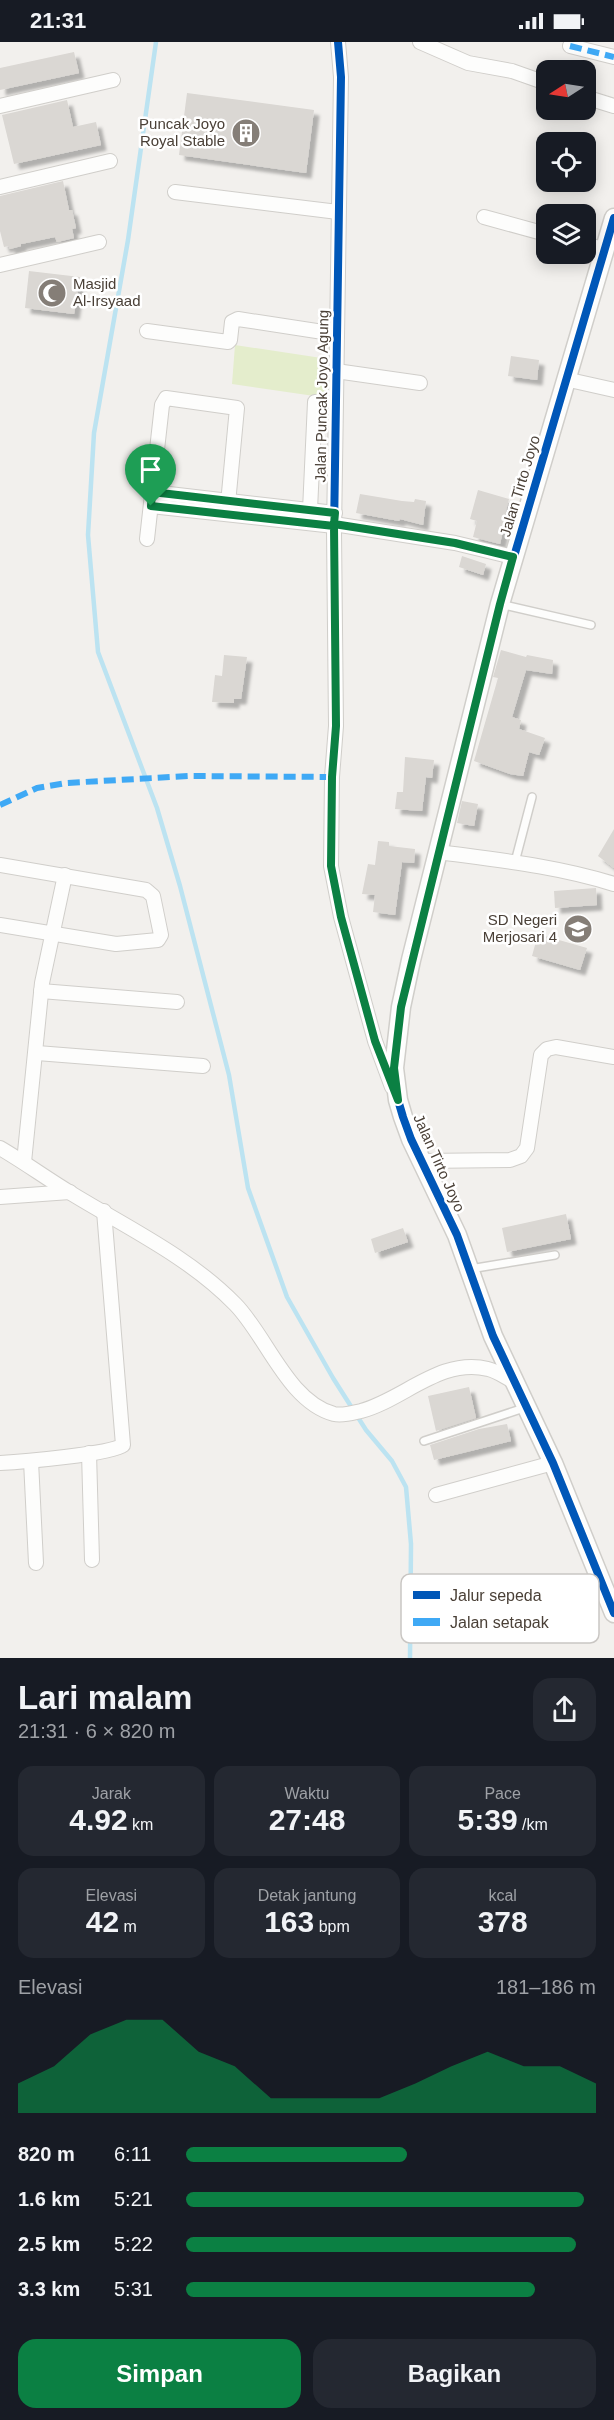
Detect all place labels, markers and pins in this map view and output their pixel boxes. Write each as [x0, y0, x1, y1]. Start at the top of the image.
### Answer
place label: Puncak Joyo Royal Stable [139, 115, 225, 149]
building icon: Puncak Joyo Royal Stable [230, 117, 262, 149]
place label: Masjid Al-Irsyaad [73, 275, 141, 309]
mosque icon: Masjid Al-Irsyaad [36, 277, 68, 309]
pin [125, 444, 176, 506]
place label: SD Negeri Merjosari 4 [483, 911, 557, 945]
school or university icon: SD Negeri Merjosari 4 [562, 913, 594, 945]

